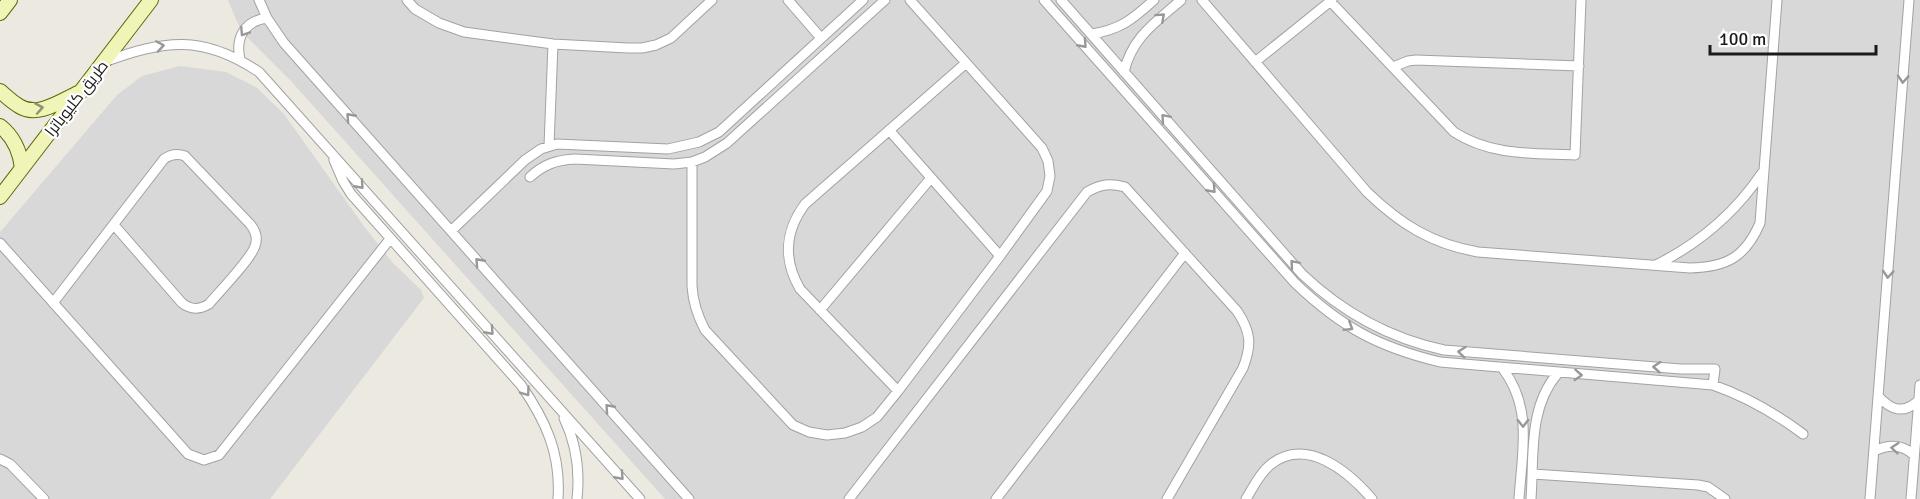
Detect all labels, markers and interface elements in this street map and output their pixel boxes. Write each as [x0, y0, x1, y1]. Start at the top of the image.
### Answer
one-way arrow [1155, 13, 1165, 24]
scale bar [1710, 18, 1876, 56]
one-way arrow [240, 26, 251, 37]
text: 100 m [1719, 28, 1766, 50]
one-way arrow [1076, 37, 1087, 48]
one-way arrow [155, 40, 164, 52]
street label: طريق كليوباترا [41, 56, 113, 141]
one-way arrow [1897, 75, 1910, 84]
one-way arrow [34, 102, 44, 115]
one-way arrow [346, 113, 357, 124]
one-way arrow [1161, 114, 1172, 125]
one-way arrow [353, 179, 364, 189]
one-way arrow [1205, 183, 1216, 193]
one-way arrow [475, 258, 486, 269]
one-way arrow [1290, 260, 1301, 271]
one-way arrow [1882, 269, 1895, 278]
one-way arrow [1343, 320, 1353, 332]
one-way arrow [483, 324, 494, 335]
one-way arrow [1458, 346, 1467, 359]
one-way arrow [1652, 361, 1661, 374]
one-way arrow [1574, 368, 1583, 381]
one-way arrow [519, 386, 530, 397]
one-way arrow [605, 404, 616, 415]
one-way arrow [1516, 418, 1529, 427]
one-way arrow [1890, 442, 1900, 455]
one-way arrow [613, 470, 624, 480]

